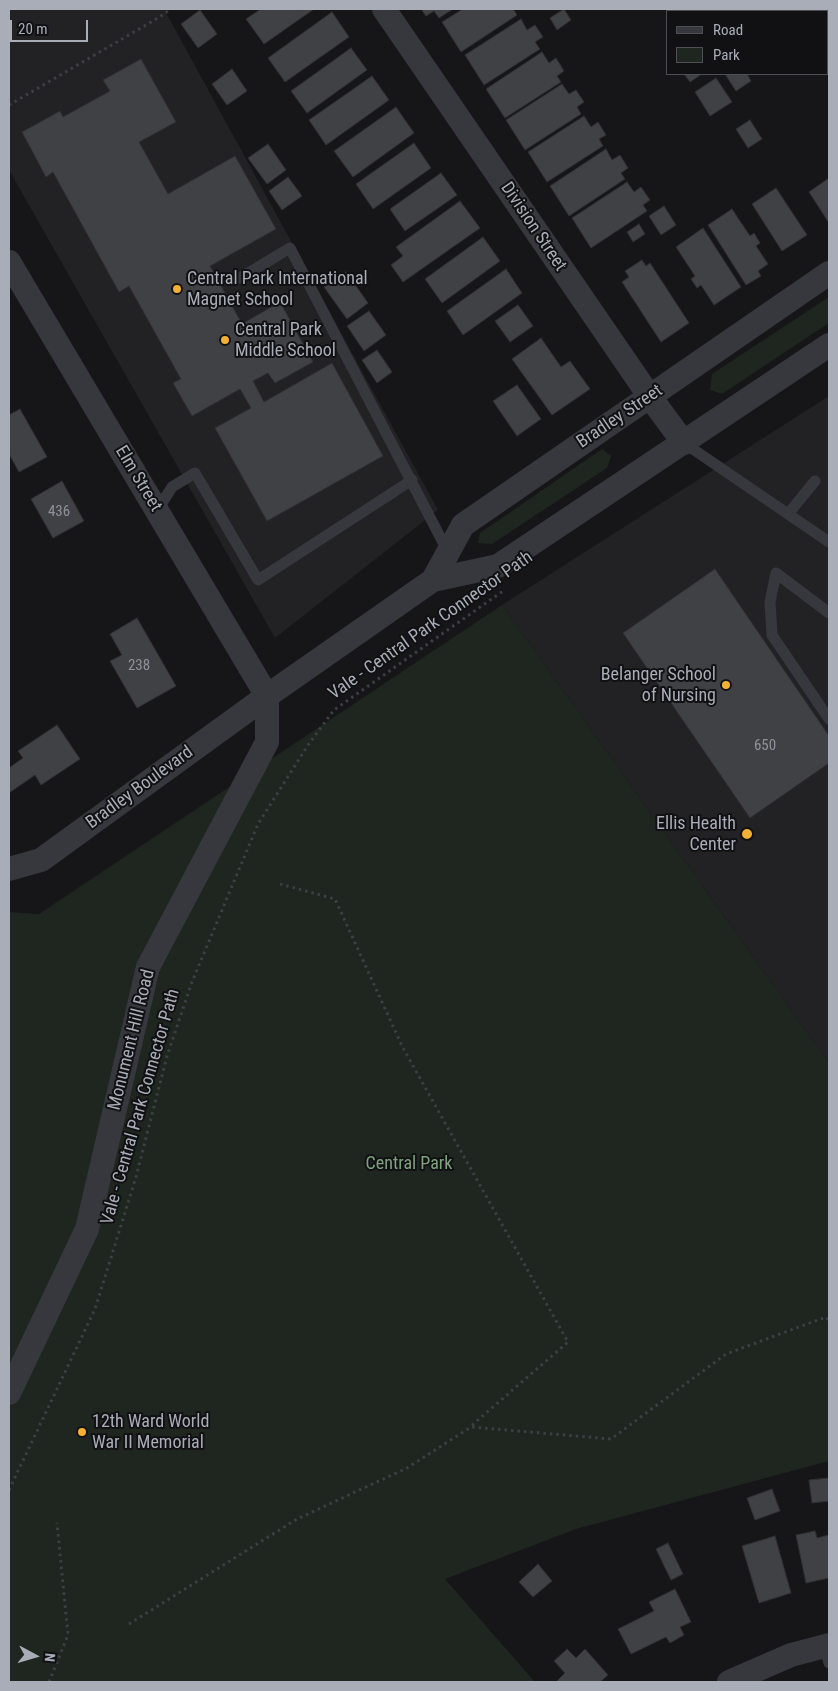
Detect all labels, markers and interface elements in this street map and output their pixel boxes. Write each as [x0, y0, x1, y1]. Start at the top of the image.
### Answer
scale bar [12, 10, 90, 42]
legend [666, 10, 828, 75]
text: 20 m [18, 20, 48, 38]
text: Road [713, 21, 743, 39]
text: Park [713, 46, 740, 64]
street label: Division Street [495, 178, 571, 276]
place label: Central Park International Magnet School [187, 268, 368, 310]
marker: Central Park International Magnet School [171, 283, 183, 295]
place label: Central Park Middle School [235, 319, 336, 362]
marker: Central Park Middle School [219, 334, 231, 346]
street label: Bradley Street [573, 380, 667, 454]
street label: Elm Street [110, 442, 166, 516]
house number: 436 [48, 503, 70, 521]
street label: Vale - Central Park Connector Path [325, 547, 537, 705]
house number: 238 [128, 657, 150, 675]
place label: Belanger School of Nursing [601, 664, 716, 706]
marker: Belanger School of Nursing [720, 679, 732, 691]
house number: 650 [754, 737, 776, 755]
street label: Bradley Boulevard [82, 742, 198, 834]
place label: Ellis Health Center [656, 813, 736, 856]
marker: Ellis Health Center [740, 827, 754, 841]
street label: Monument Hill Road [104, 968, 160, 1112]
street label: Vale - Central Park Connector Path [97, 987, 185, 1227]
park label: Central Park [366, 1153, 452, 1175]
place label: 12th Ward World War II Memorial [92, 1411, 209, 1454]
marker: 12th Ward World War II Memorial [76, 1426, 88, 1438]
north arrow [10, 1631, 60, 1681]
text: N [42, 1652, 58, 1663]

